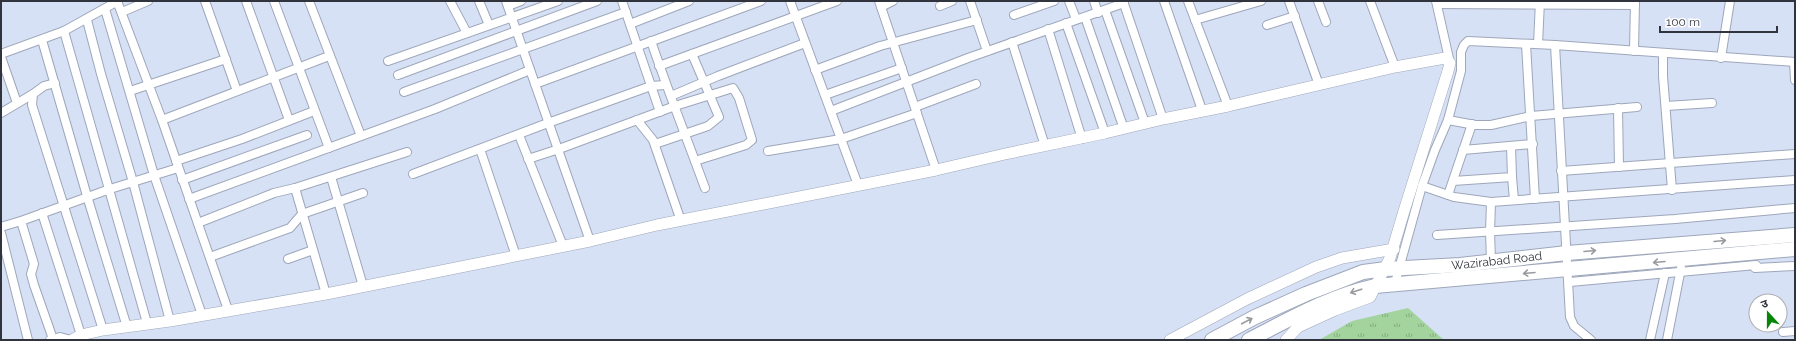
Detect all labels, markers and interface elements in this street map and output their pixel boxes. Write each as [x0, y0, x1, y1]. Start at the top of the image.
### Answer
scale bar [1660, 8, 1777, 34]
text: 100 m [1666, 15, 1700, 29]
one-way arrow [1713, 238, 1726, 245]
one-way arrow [1583, 248, 1596, 255]
street label: Wazirabad Road [1451, 249, 1543, 272]
one-way arrow [1653, 258, 1666, 265]
one-way arrow [1523, 269, 1536, 276]
one-way arrow [1350, 287, 1362, 295]
north arrow [1748, 293, 1788, 333]
text: उ [1759, 297, 1770, 311]
one-way arrow [1241, 317, 1253, 325]

